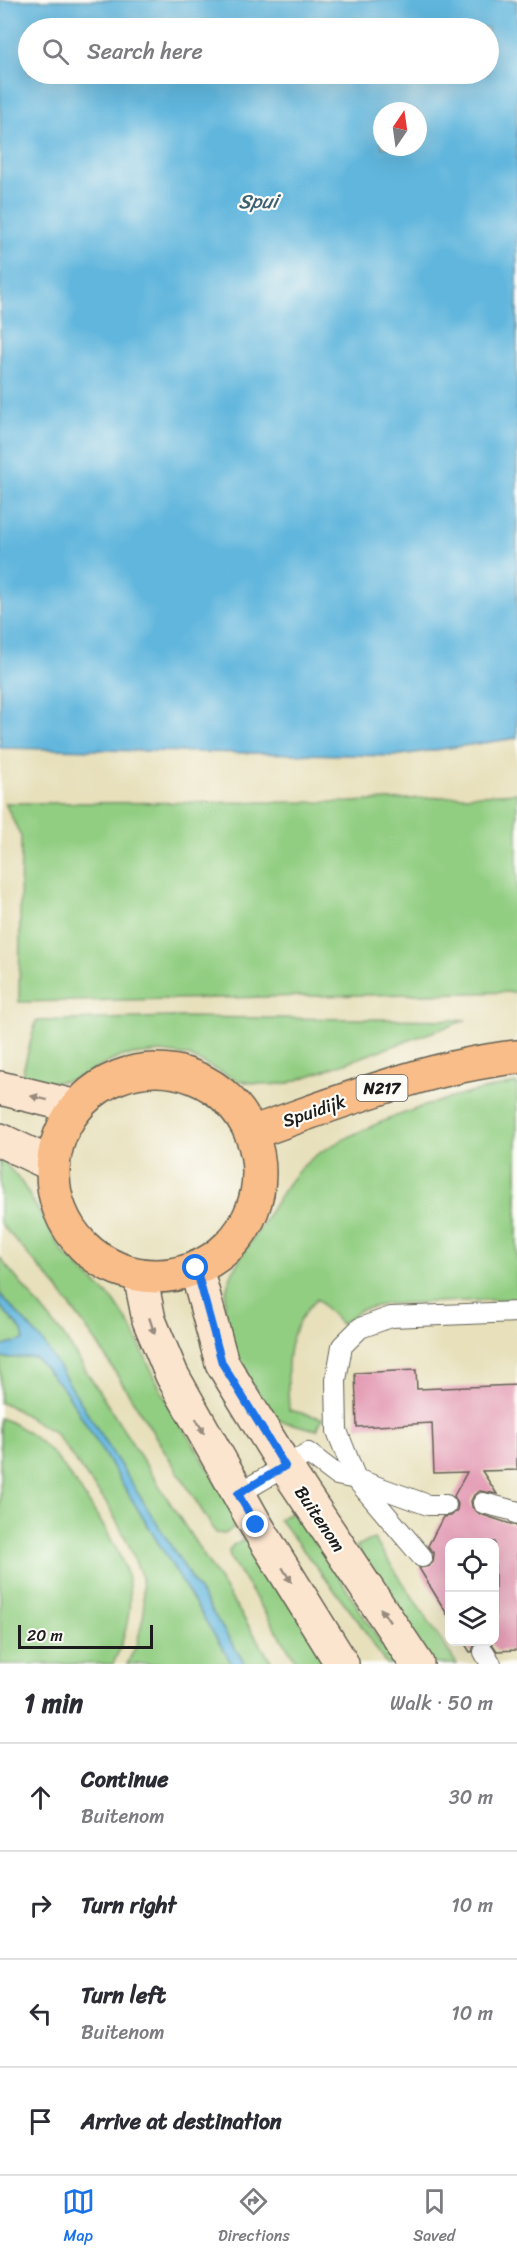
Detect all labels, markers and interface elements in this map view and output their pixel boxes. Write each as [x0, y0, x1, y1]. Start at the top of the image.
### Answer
search box [18, 18, 499, 84]
text: Search here [87, 32, 203, 71]
icon: search [39, 35, 72, 68]
north arrow [373, 102, 427, 156]
water label: Spui [238, 184, 282, 219]
road number: N217 [356, 1075, 407, 1101]
street label: Spuidijk [278, 1085, 350, 1137]
one-way arrow [29, 1092, 48, 1102]
route start [182, 1254, 208, 1280]
one-way arrow [148, 1317, 157, 1335]
one-way arrow [195, 1418, 205, 1435]
street label: Buitenom [286, 1479, 354, 1559]
route end [242, 1511, 268, 1537]
map controls [445, 1538, 499, 1646]
button: locate [445, 1538, 499, 1592]
one-way arrow [282, 1567, 293, 1583]
button: layers [445, 1592, 499, 1646]
one-way arrow [379, 1607, 390, 1624]
text: 20 m [27, 1621, 63, 1650]
scale bar [18, 1622, 153, 1650]
text: 1 min [24, 1680, 83, 1726]
text: Walk · 50 m [390, 1686, 493, 1721]
text: Continue [81, 1760, 169, 1799]
text: 30 m [449, 1780, 493, 1815]
icon: ahead [24, 1781, 57, 1814]
text: Buitenom [81, 1799, 165, 1834]
text: Turn right [81, 1886, 176, 1925]
text: 10 m [451, 1888, 493, 1923]
icon: right [24, 1889, 57, 1922]
text: Turn left [81, 1976, 166, 2015]
text: 10 m [451, 1996, 493, 2031]
icon: left [24, 1997, 57, 2030]
text: Buitenom [81, 2015, 165, 2050]
text: Arrive at destination [81, 2102, 282, 2141]
icon: arrive [24, 2105, 57, 2138]
tab: Map [62, 2185, 95, 2250]
tab: Directions [218, 2185, 290, 2250]
tab: Saved [413, 2185, 455, 2250]

